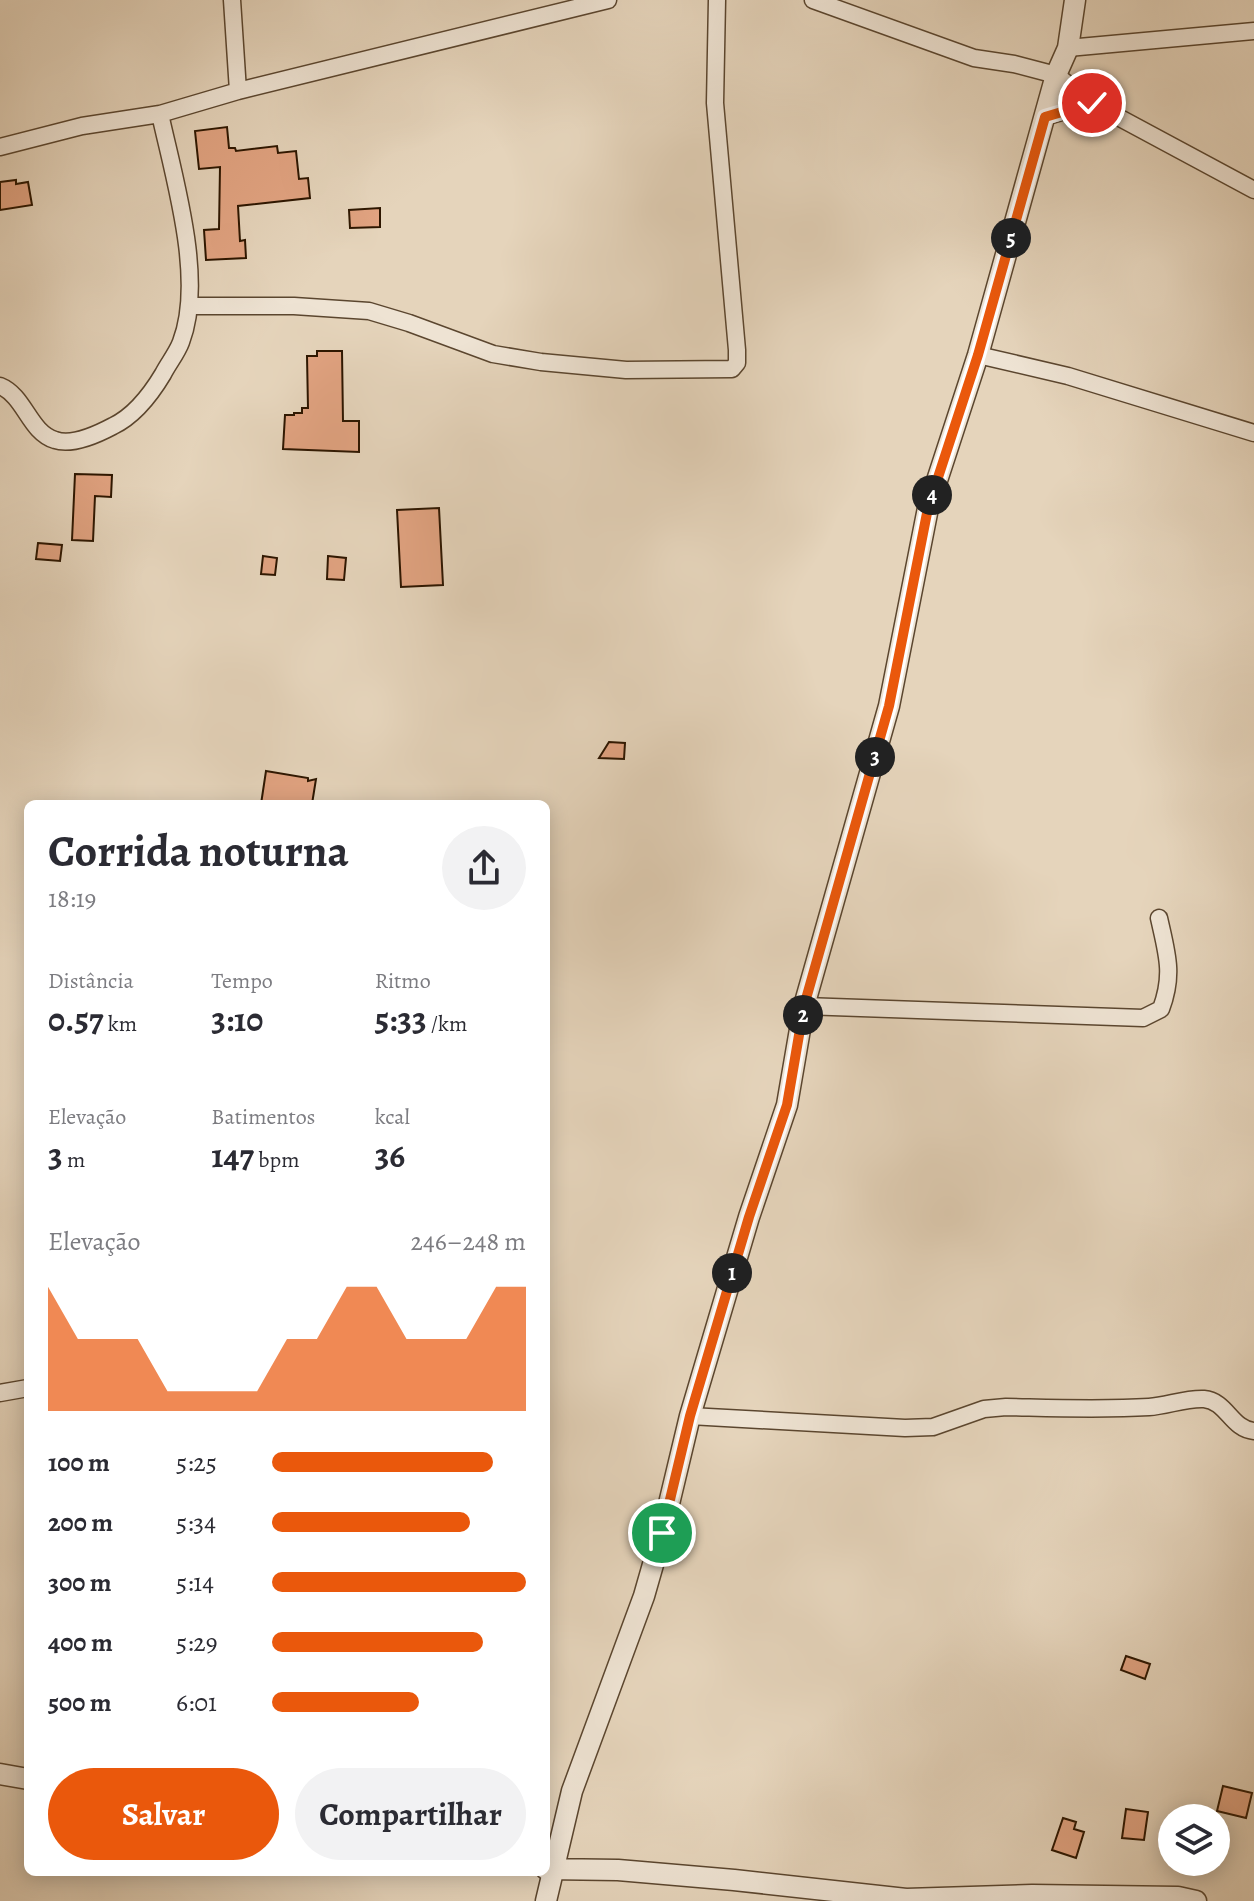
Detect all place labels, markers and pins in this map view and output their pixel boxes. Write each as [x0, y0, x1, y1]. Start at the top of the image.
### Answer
pin [1058, 69, 1126, 137]
pin: 5 [991, 218, 1031, 258]
pin: 4 [912, 475, 952, 515]
pin: 3 [855, 737, 895, 777]
pin: 2 [783, 995, 823, 1035]
pin: 1 [712, 1253, 752, 1293]
pin [628, 1499, 696, 1567]

